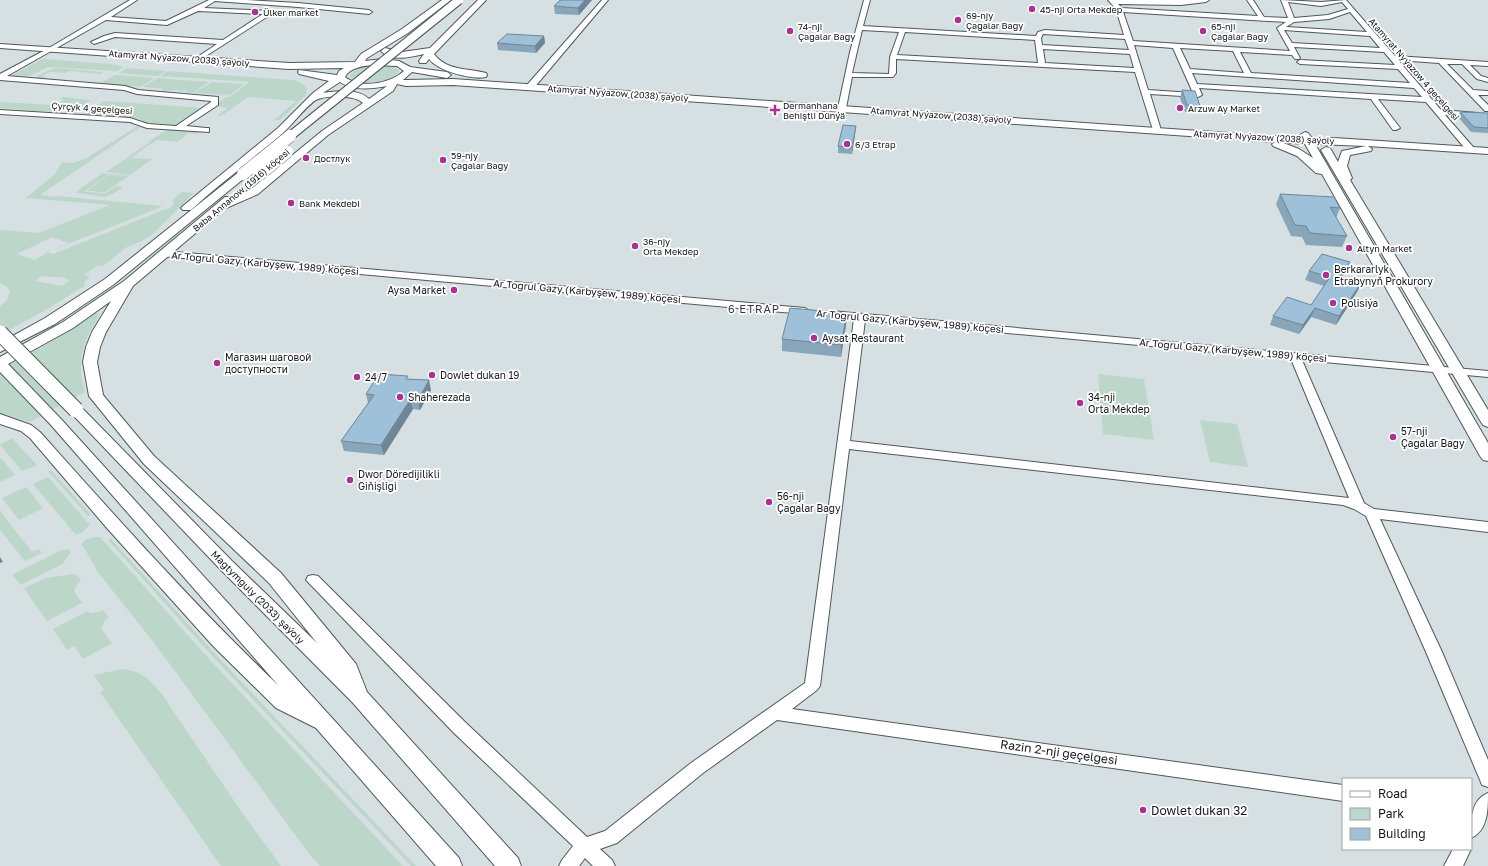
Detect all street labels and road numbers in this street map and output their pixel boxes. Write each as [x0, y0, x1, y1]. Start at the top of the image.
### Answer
street label: Atamyrat Nyýazow 4 geçelgesi [1366, 15, 1462, 123]
street label: Atamyrat Nyýazow (2038) şaýoly [108, 48, 250, 68]
street label: Atamyrat Nyýazow (2038) şaýoly [547, 83, 689, 103]
street label: Çyrçyk 4 geçelgesi [51, 100, 133, 116]
street label: Atamyrat Nyýazow (2038) şaýoly [870, 105, 1012, 125]
street label: Atamyrat Nyýazow (2038) şaýoly [1193, 128, 1335, 146]
street label: Baba Annanow (1916) köçesi [190, 146, 292, 234]
street label: Ar Togrul Gazy (Karbyşew, 1989) köçesi [171, 249, 359, 277]
street label: Ar Togrul Gazy (Karbyşew, 1989) köçesi [493, 277, 681, 305]
street label: Ar Togrul Gazy (Karbyşew, 1989) köçesi [816, 307, 1004, 335]
street label: Ar Togrul Gazy (Karbyşew, 1989) köçesi [1139, 336, 1327, 364]
street label: Magtymguly (2033) şaýoly [209, 548, 307, 646]
street label: Razin 2-nji geçelgesi [999, 736, 1119, 768]

